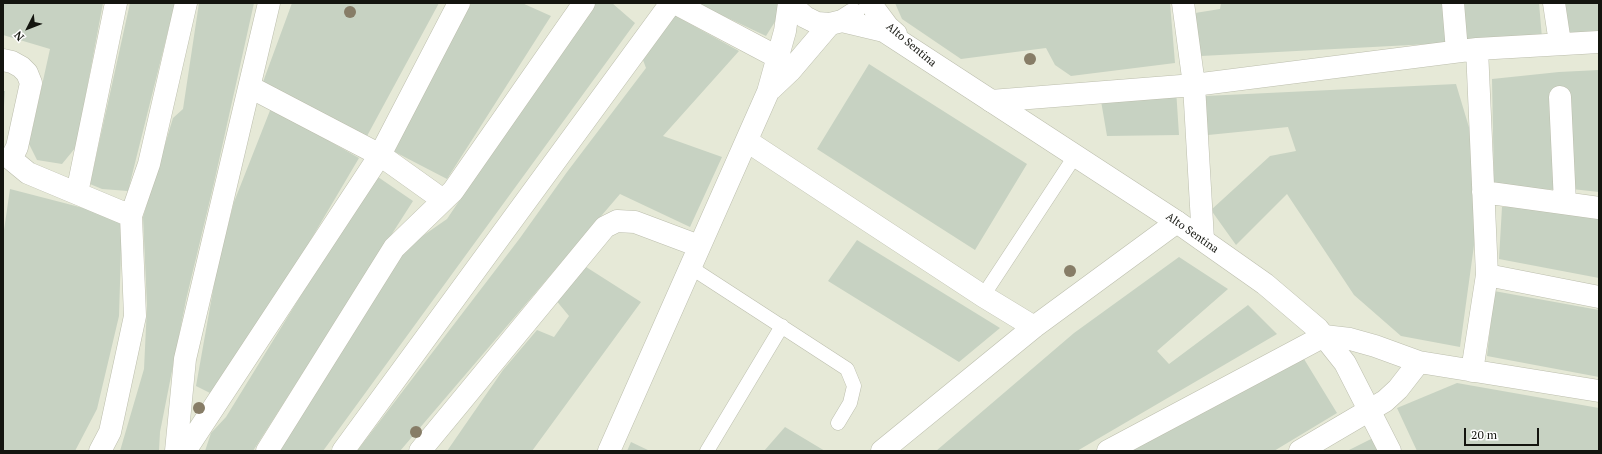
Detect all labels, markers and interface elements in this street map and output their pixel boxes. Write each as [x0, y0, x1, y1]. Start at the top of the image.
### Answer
north arrow [8, 8, 48, 48]
street label: Alto Sentina [883, 20, 939, 70]
text: N [11, 28, 27, 44]
street label: Alto Sentina [1163, 210, 1221, 256]
scale bar [1466, 420, 1541, 446]
text: 20 m [1471, 427, 1497, 442]

